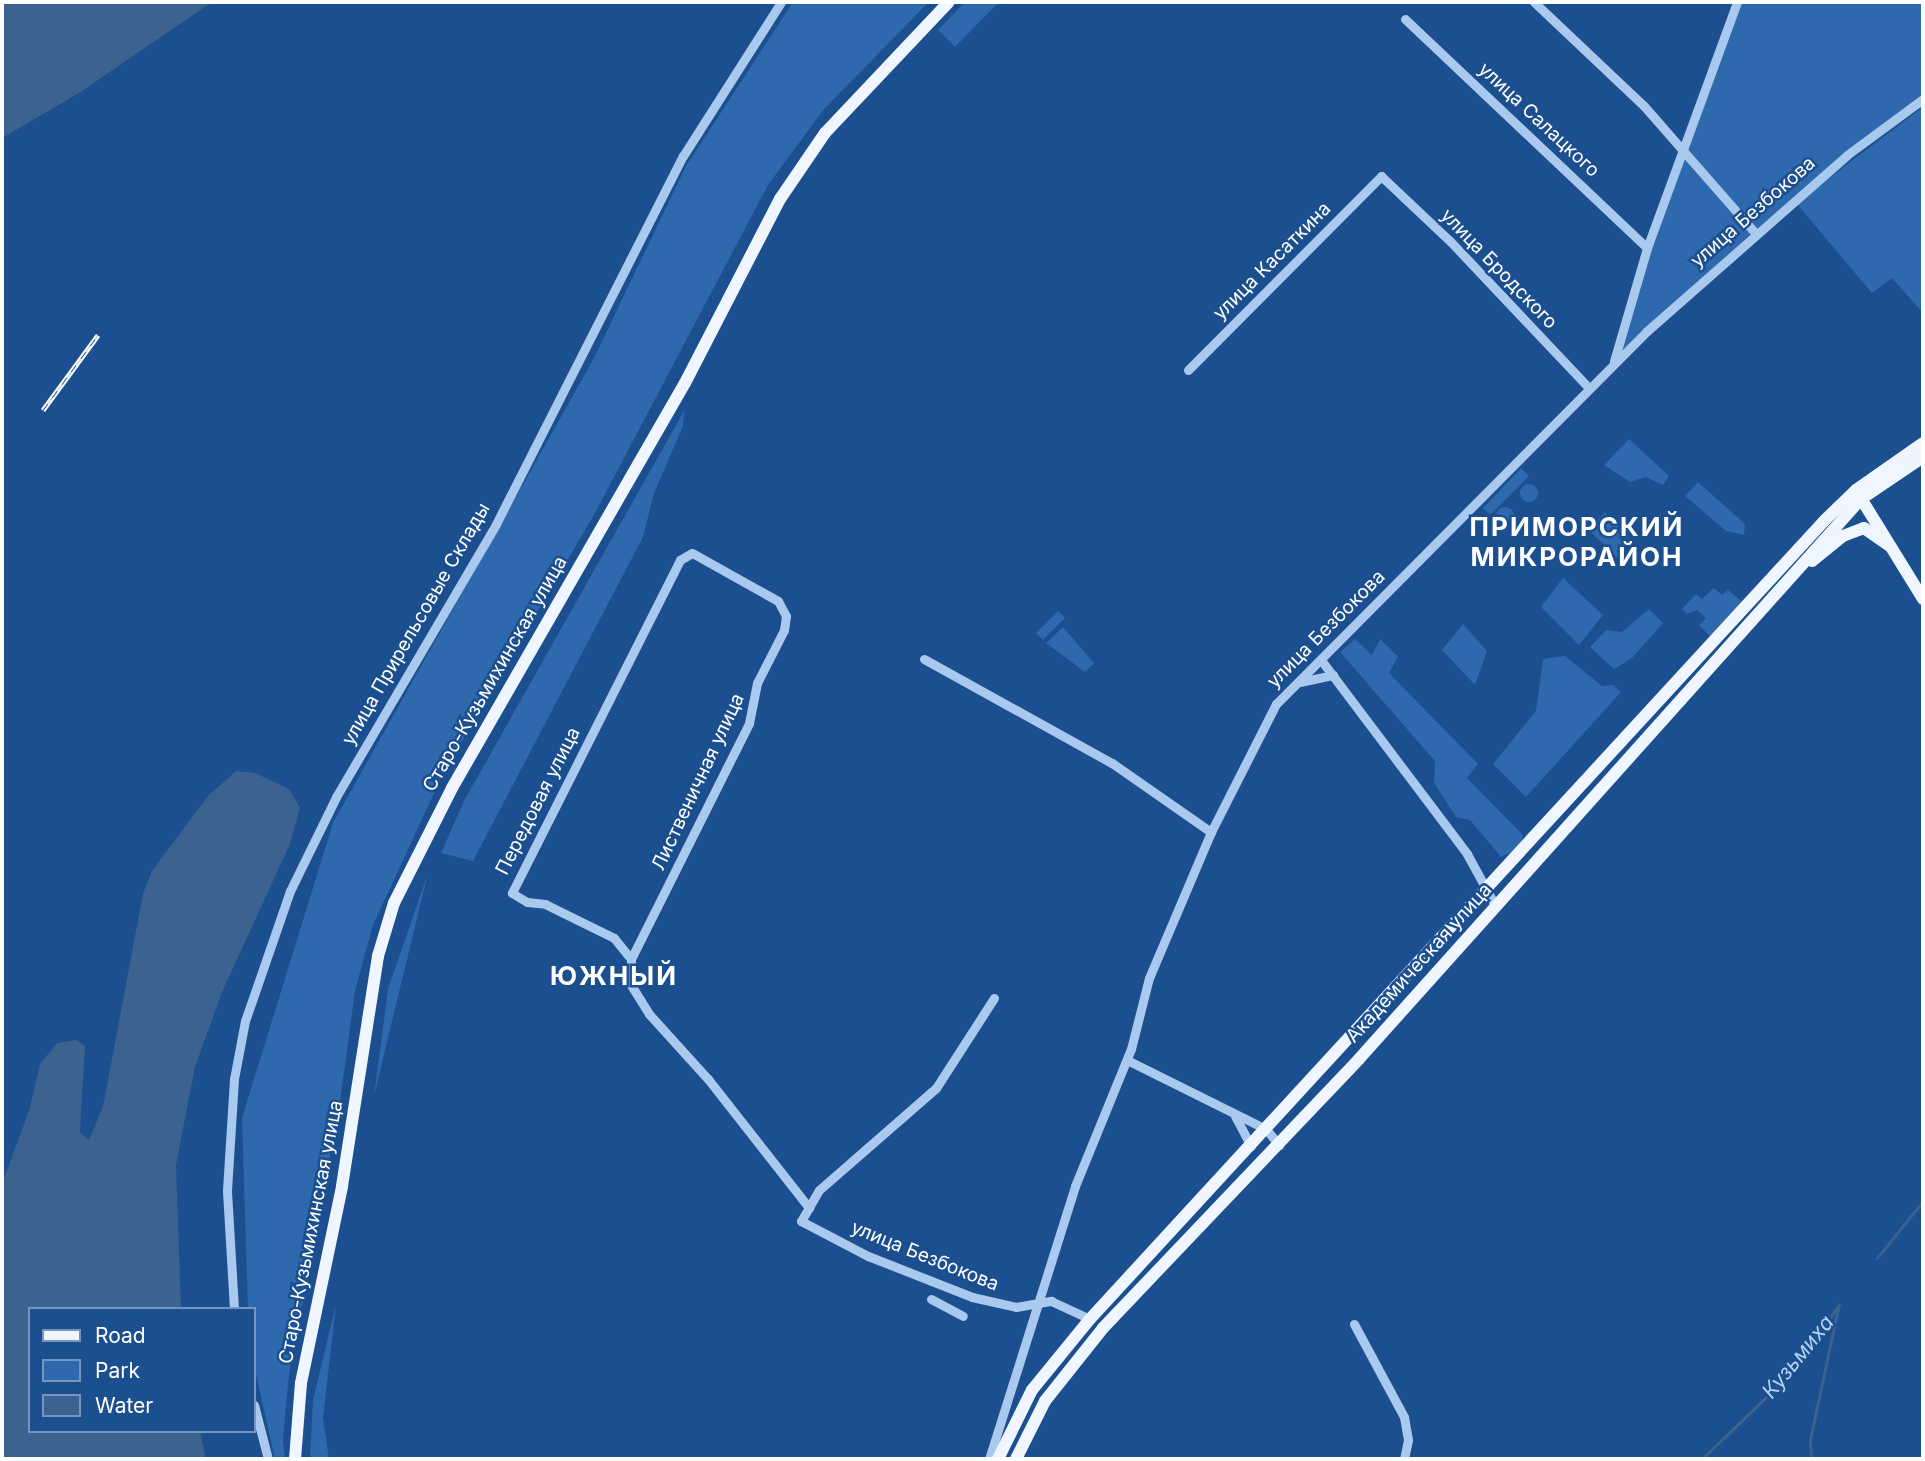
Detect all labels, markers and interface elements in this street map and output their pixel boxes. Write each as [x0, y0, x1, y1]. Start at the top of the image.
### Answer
street label: улица Салацкого [1474, 58, 1604, 182]
street label: улица Безбокова [1686, 152, 1820, 272]
street label: улица Касаткина [1208, 197, 1336, 325]
street label: улица Бродского [1436, 204, 1562, 334]
street label: улица Прирельсовые Склады [337, 499, 495, 749]
district label: ПРИМОРСКИЙ МИКРОРАЙОН [1471, 511, 1683, 572]
street label: Старо-Кузьмихинская улица [418, 552, 572, 796]
street label: улица Безбокова [1262, 565, 1390, 693]
street label: Лиственичная улица [647, 690, 749, 874]
street label: Передовая улица [491, 723, 585, 879]
street label: Академическая улица [1341, 879, 1497, 1047]
district label: ЮЖНЫЙ [551, 960, 677, 992]
street label: Старо-Кузьмихинская улица [274, 1098, 348, 1366]
street label: улица Безбокова [848, 1216, 1002, 1296]
legend [28, 1307, 256, 1433]
water label: Кузьмиха [1757, 1310, 1839, 1404]
text: Road [95, 1323, 146, 1348]
text: Park [95, 1358, 140, 1383]
text: Water [95, 1393, 153, 1418]

